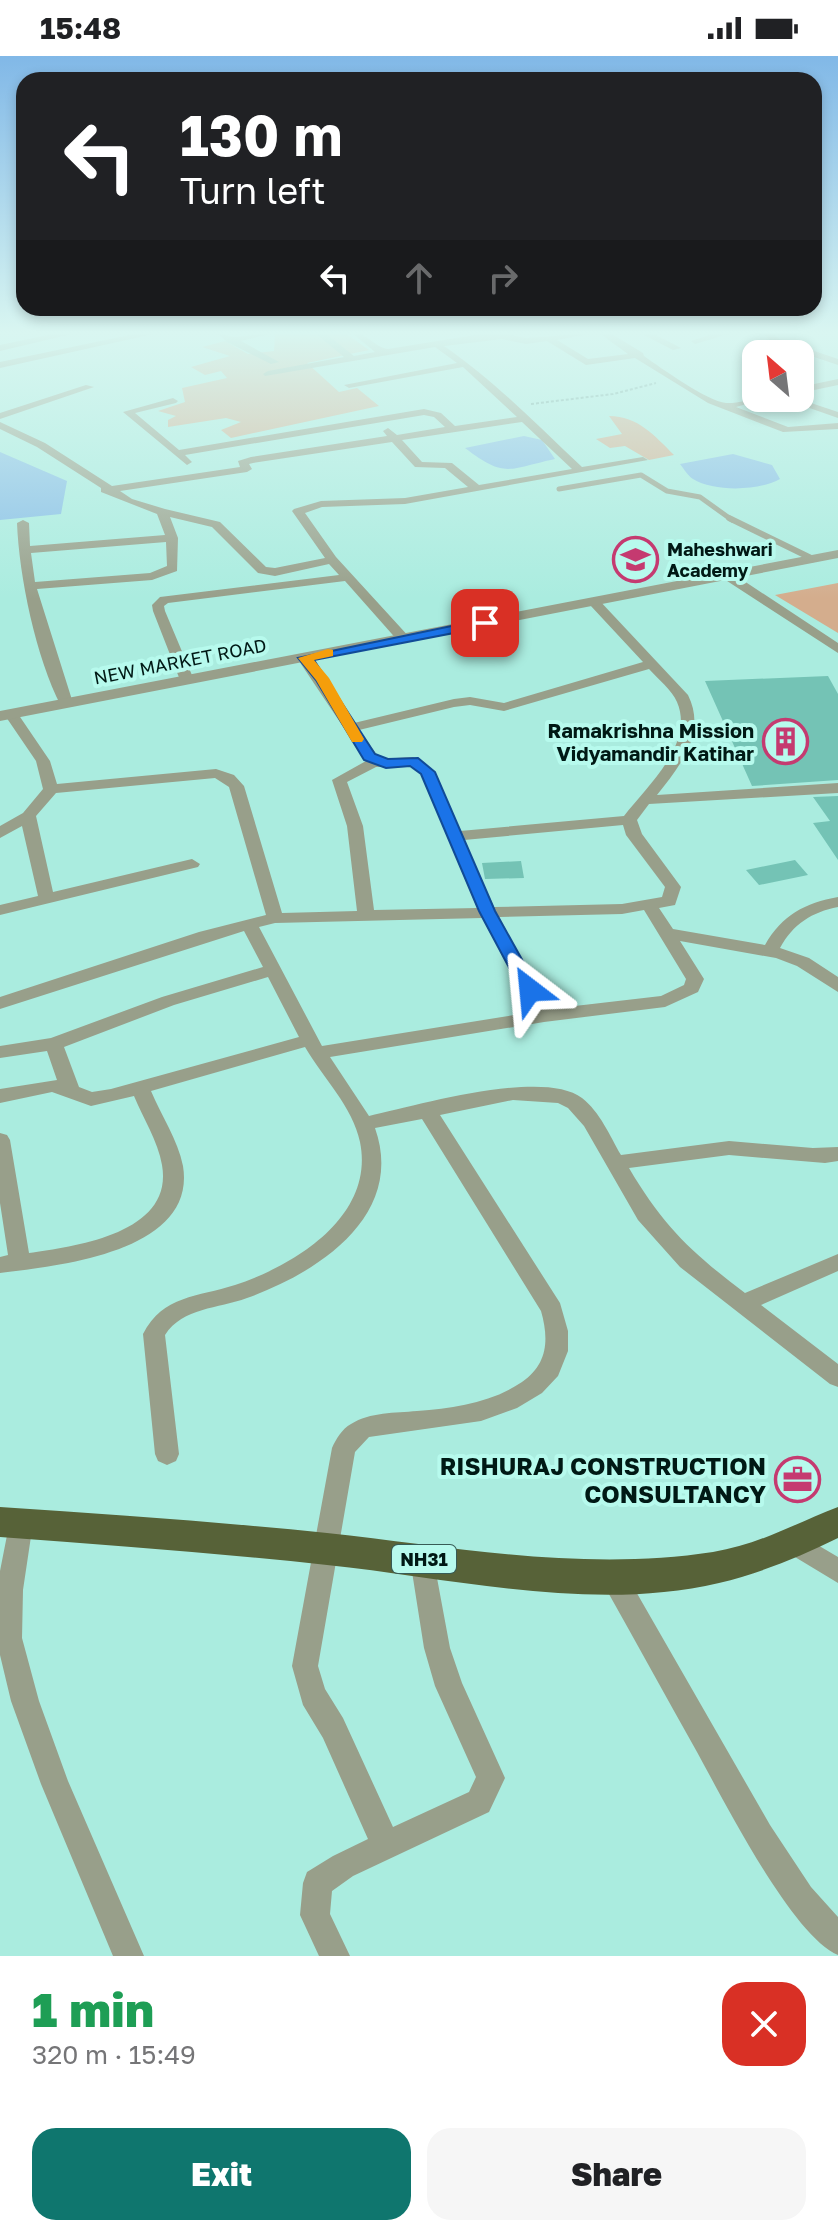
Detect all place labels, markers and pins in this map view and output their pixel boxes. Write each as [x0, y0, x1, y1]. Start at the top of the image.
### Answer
school or university icon: Maheshwari Academy [612, 535, 660, 583]
place label: Maheshwari Academy [667, 538, 773, 581]
pin [451, 589, 519, 657]
building icon: Ramakrishna Mission Vidyamandir Katihar [761, 717, 809, 765]
place label: Ramakrishna Mission Vidyamandir Katihar [548, 718, 754, 765]
place label: RISHURAJ CONSTRUCTION CONSULTANCY [440, 1451, 766, 1508]
office icon: RISHURAJ CONSTRUCTION CONSULTANCY [773, 1455, 821, 1503]

